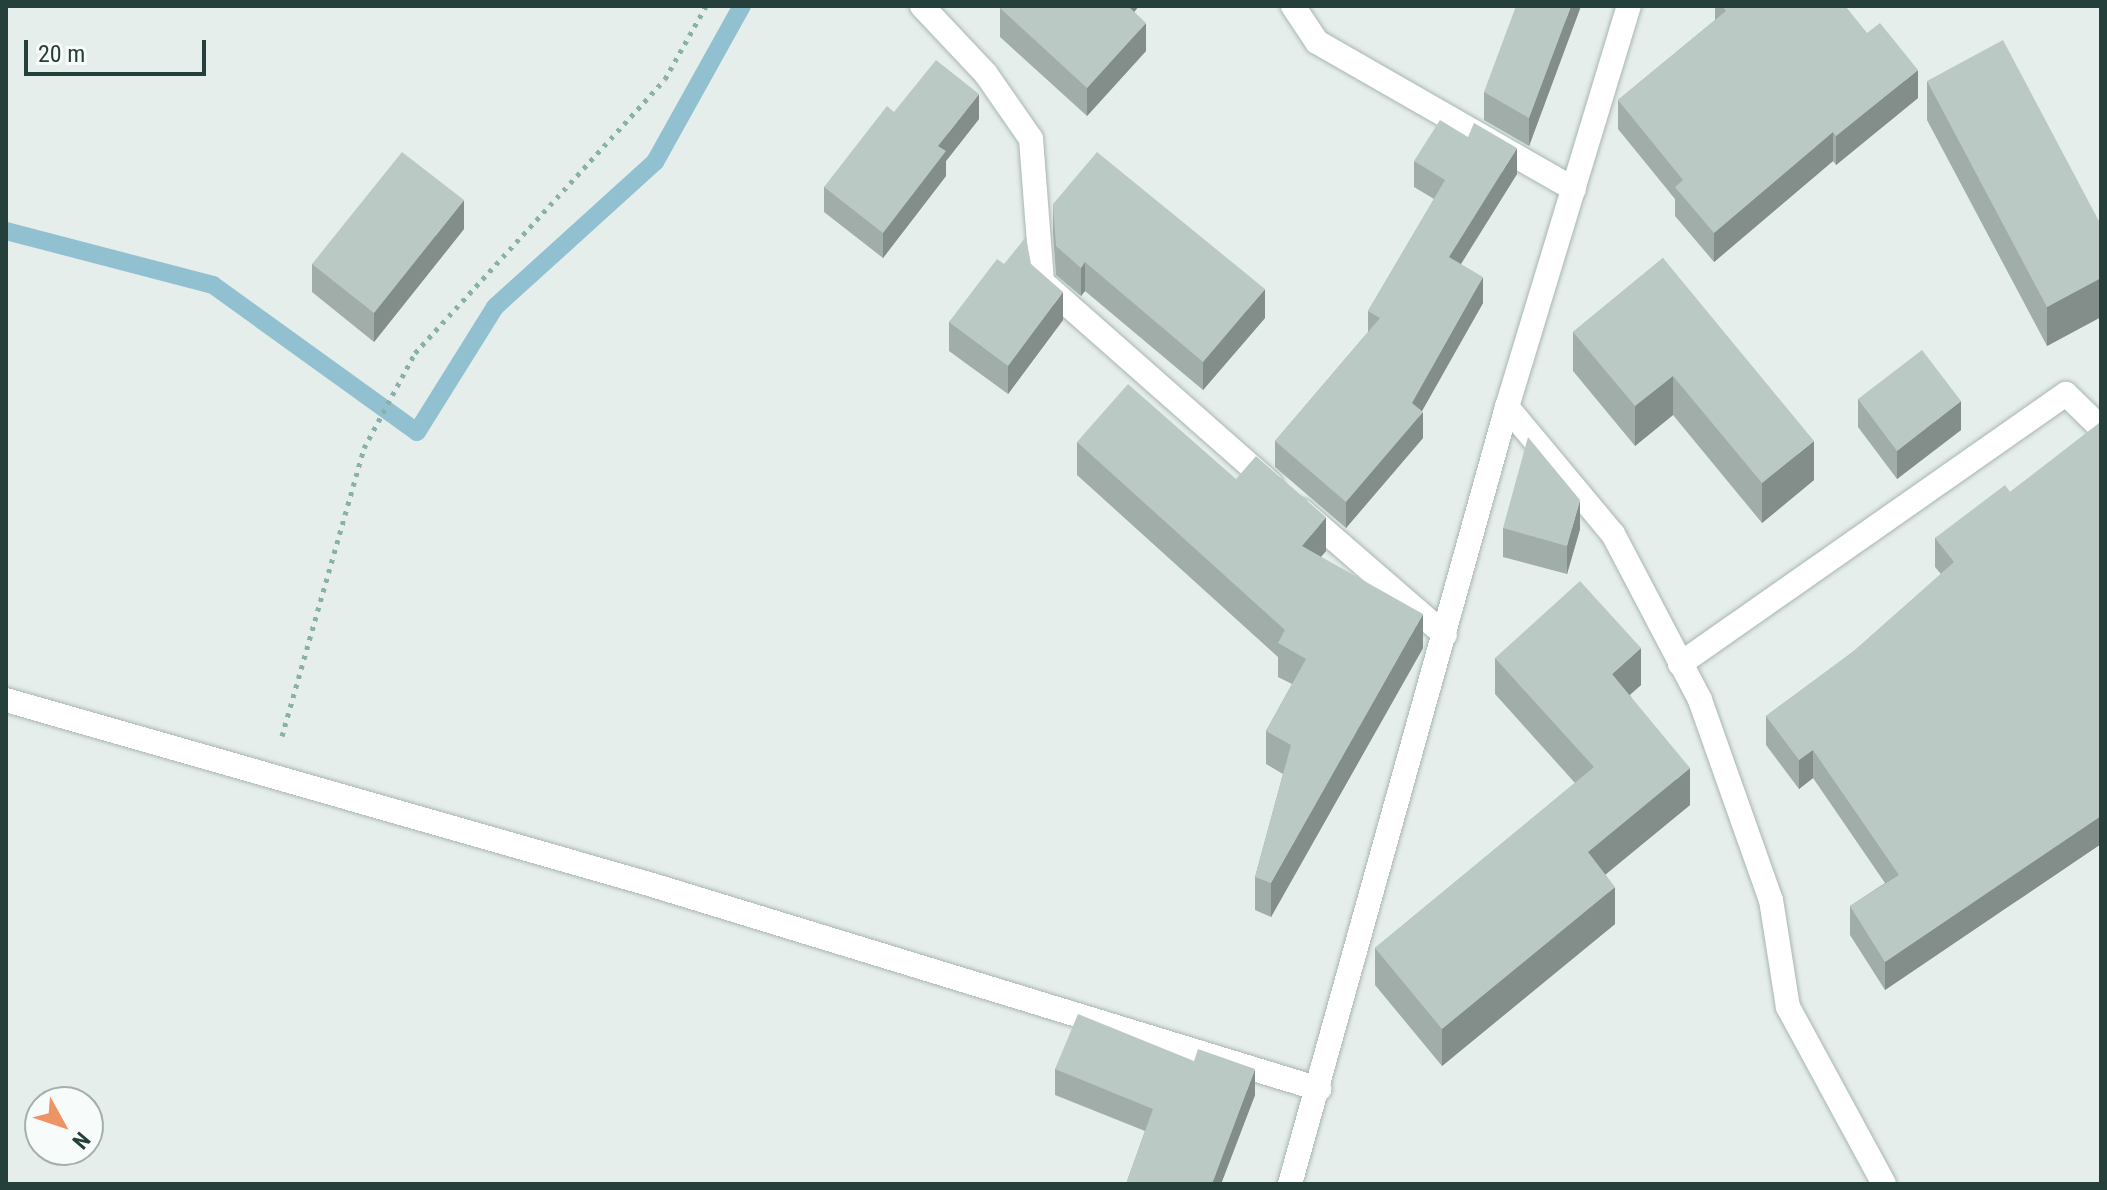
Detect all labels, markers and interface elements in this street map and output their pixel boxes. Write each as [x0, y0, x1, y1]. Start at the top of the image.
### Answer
scale bar [28, 24, 210, 74]
text: 20 m [38, 40, 85, 68]
north arrow [24, 1086, 104, 1166]
text: N [67, 1127, 95, 1154]

